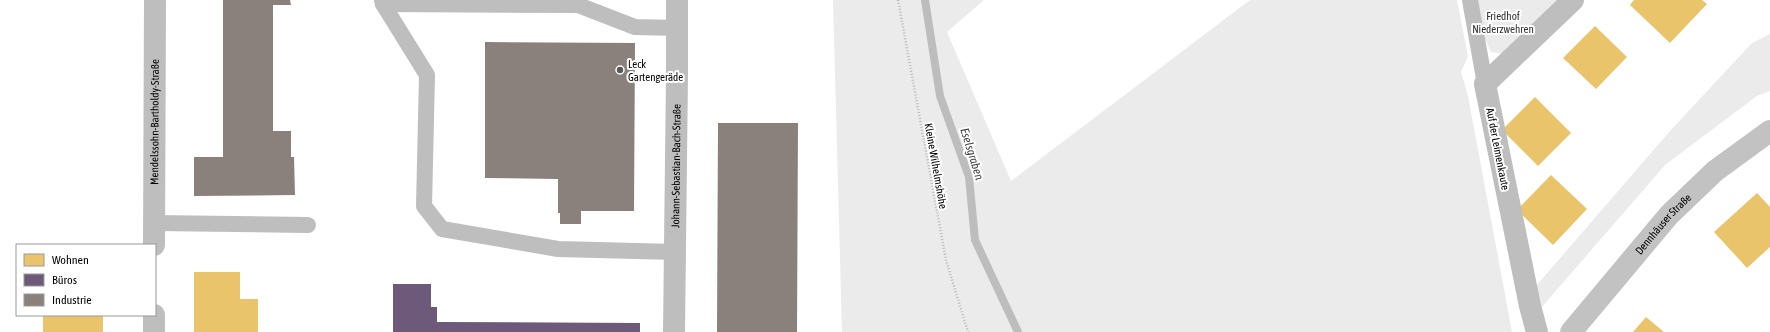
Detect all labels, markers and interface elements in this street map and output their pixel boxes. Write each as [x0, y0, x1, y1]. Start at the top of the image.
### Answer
park label: Friedhof Niederzwehren [1472, 10, 1534, 35]
place label: Leck Gartengeräde [628, 58, 683, 83]
street label: Mendelssohn-Bartholdy-Straße [148, 59, 161, 185]
marker: Leck Gartengeräde [615, 65, 625, 75]
street label: Johann-Sebastian-Bach-Straße [669, 104, 683, 228]
street label: Auf der Leimenkaute [1484, 107, 1512, 191]
street label: Kleine Wilhelmshöhe [923, 122, 949, 210]
water label: Eselsgraben [957, 126, 987, 182]
street label: Dennhäuser Straße [1633, 191, 1693, 257]
legend [16, 244, 156, 316]
text: Wohnen [52, 253, 89, 267]
text: Büros [52, 273, 77, 287]
text: Industrie [52, 293, 92, 307]

